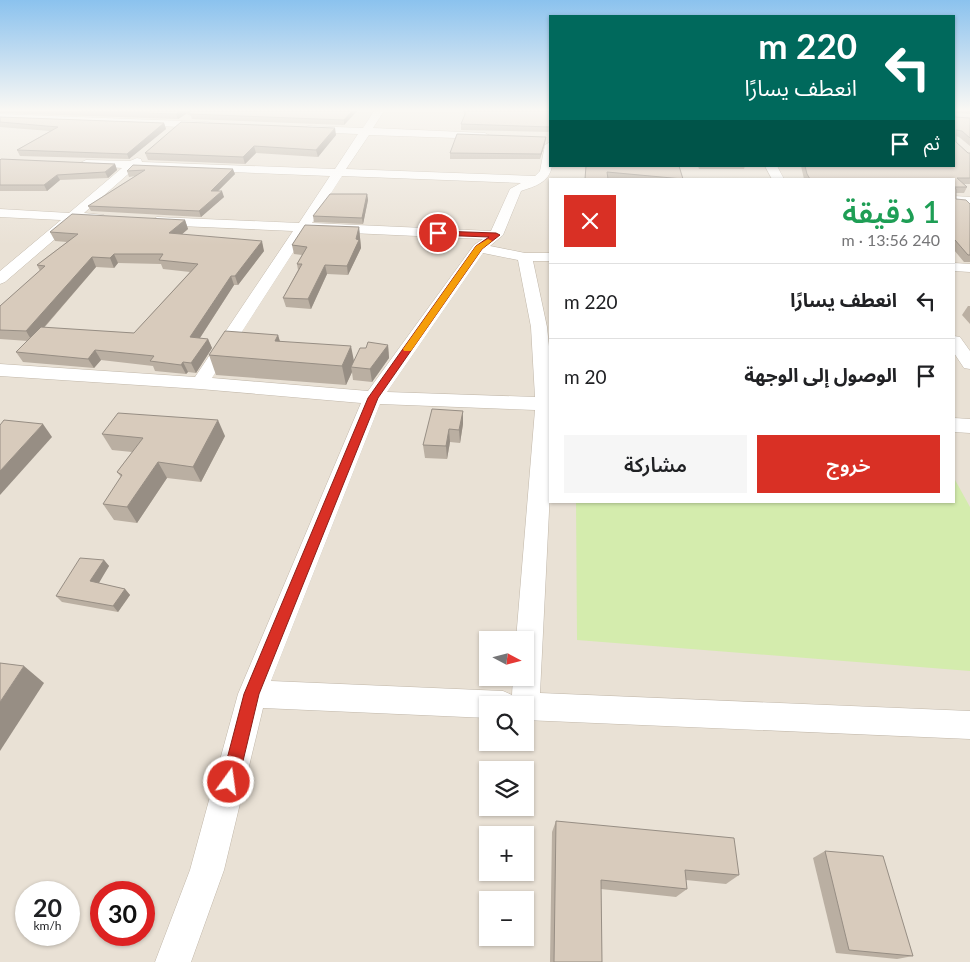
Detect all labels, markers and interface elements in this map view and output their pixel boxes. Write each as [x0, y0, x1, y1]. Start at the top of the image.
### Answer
text: 220 m [758, 24, 857, 66]
icon: left [875, 35, 940, 100]
text: انعطف يسارًا [745, 74, 857, 101]
icon: arrive [886, 130, 914, 158]
text: ثم [924, 131, 940, 154]
text: 1 دقيقة [842, 193, 940, 229]
button: close [564, 195, 616, 247]
pin [417, 212, 459, 254]
icon: arrive [424, 219, 452, 247]
text: 240 m · 13:56 [841, 230, 940, 249]
icon: left [912, 287, 940, 315]
text: انعطف يسارًا [790, 288, 897, 311]
text: 220 m [564, 290, 618, 313]
icon: arrive [912, 362, 940, 390]
text: الوصول إلى الوجهة [744, 363, 897, 386]
text: 20 m [564, 365, 607, 388]
button: مشاركة [564, 435, 747, 493]
button: خروج [757, 435, 940, 493]
north arrow [479, 631, 534, 686]
map controls [479, 631, 534, 946]
button: search [479, 696, 534, 751]
position arrow [202, 755, 254, 807]
button: layers [479, 761, 534, 816]
button: + [479, 826, 534, 881]
speed limit sign: 30 [90, 881, 155, 946]
button: − [479, 891, 534, 946]
text: 20 [33, 892, 62, 922]
text: km/h [33, 918, 62, 933]

